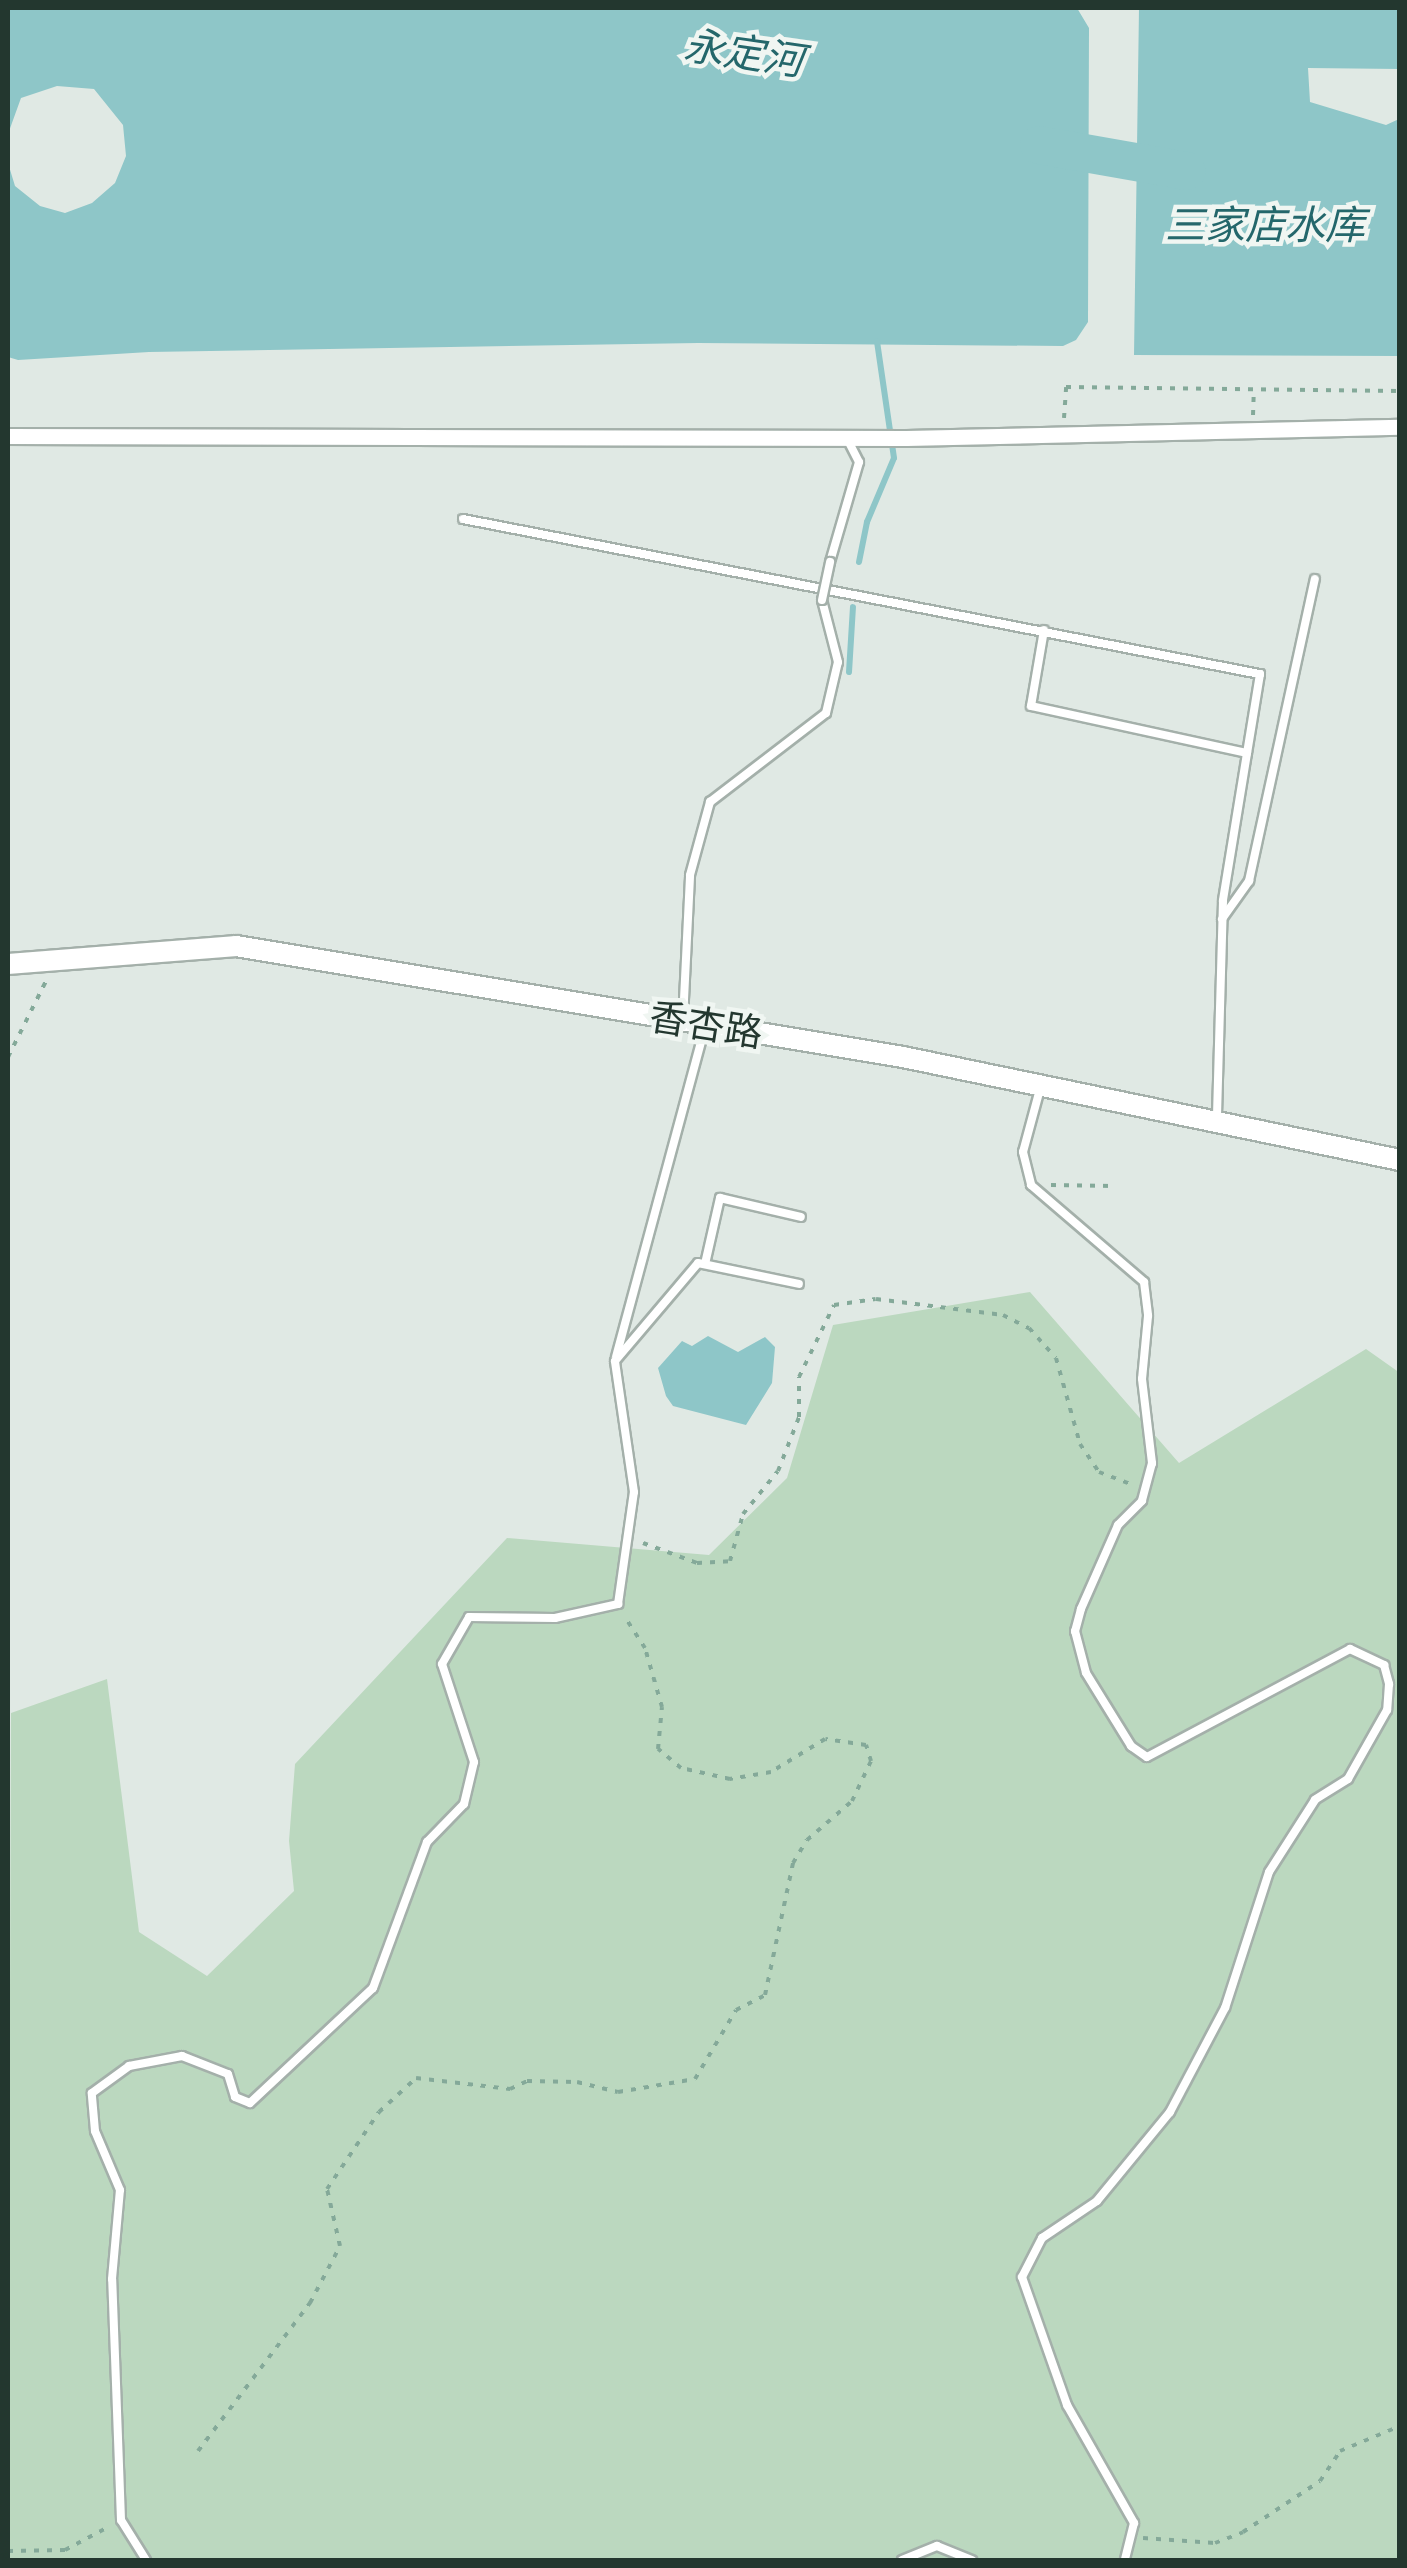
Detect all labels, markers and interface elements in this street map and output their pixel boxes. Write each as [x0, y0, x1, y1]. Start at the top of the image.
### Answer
water label: 永定河 [681, 20, 807, 84]
water label: 三家店水库 [1165, 200, 1365, 248]
street label: 香杏路 [646, 994, 766, 1056]

